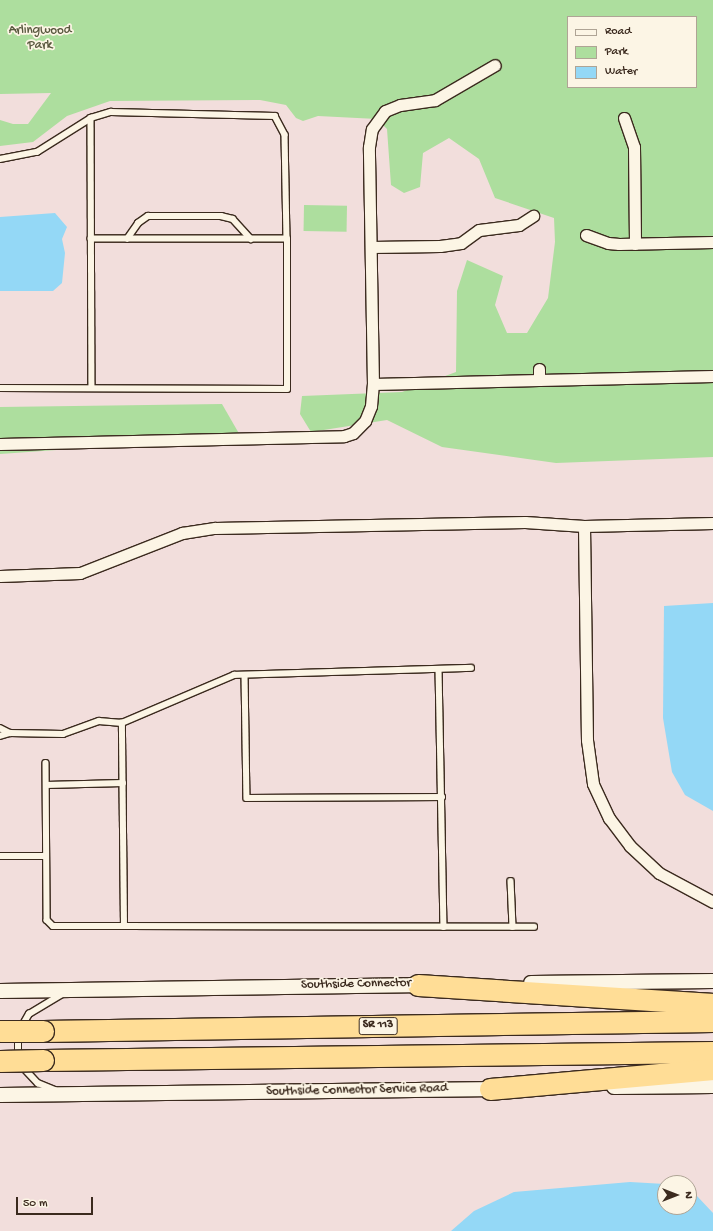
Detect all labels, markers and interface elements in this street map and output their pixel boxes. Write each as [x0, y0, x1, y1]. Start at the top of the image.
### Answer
legend [567, 16, 697, 88]
park label: Arlingwood Park [9, 24, 71, 55]
text: Road [605, 25, 631, 39]
text: Park [605, 45, 628, 59]
text: Water [605, 65, 637, 79]
street label: Southside Connector [301, 976, 411, 994]
road number: SR 113 [358, 1016, 398, 1036]
street label: Southside Connector Service Road [266, 1082, 448, 1100]
north arrow [657, 1175, 697, 1215]
scale bar [18, 1189, 95, 1215]
text: N [682, 1191, 694, 1199]
text: 50 m [23, 1197, 48, 1211]

